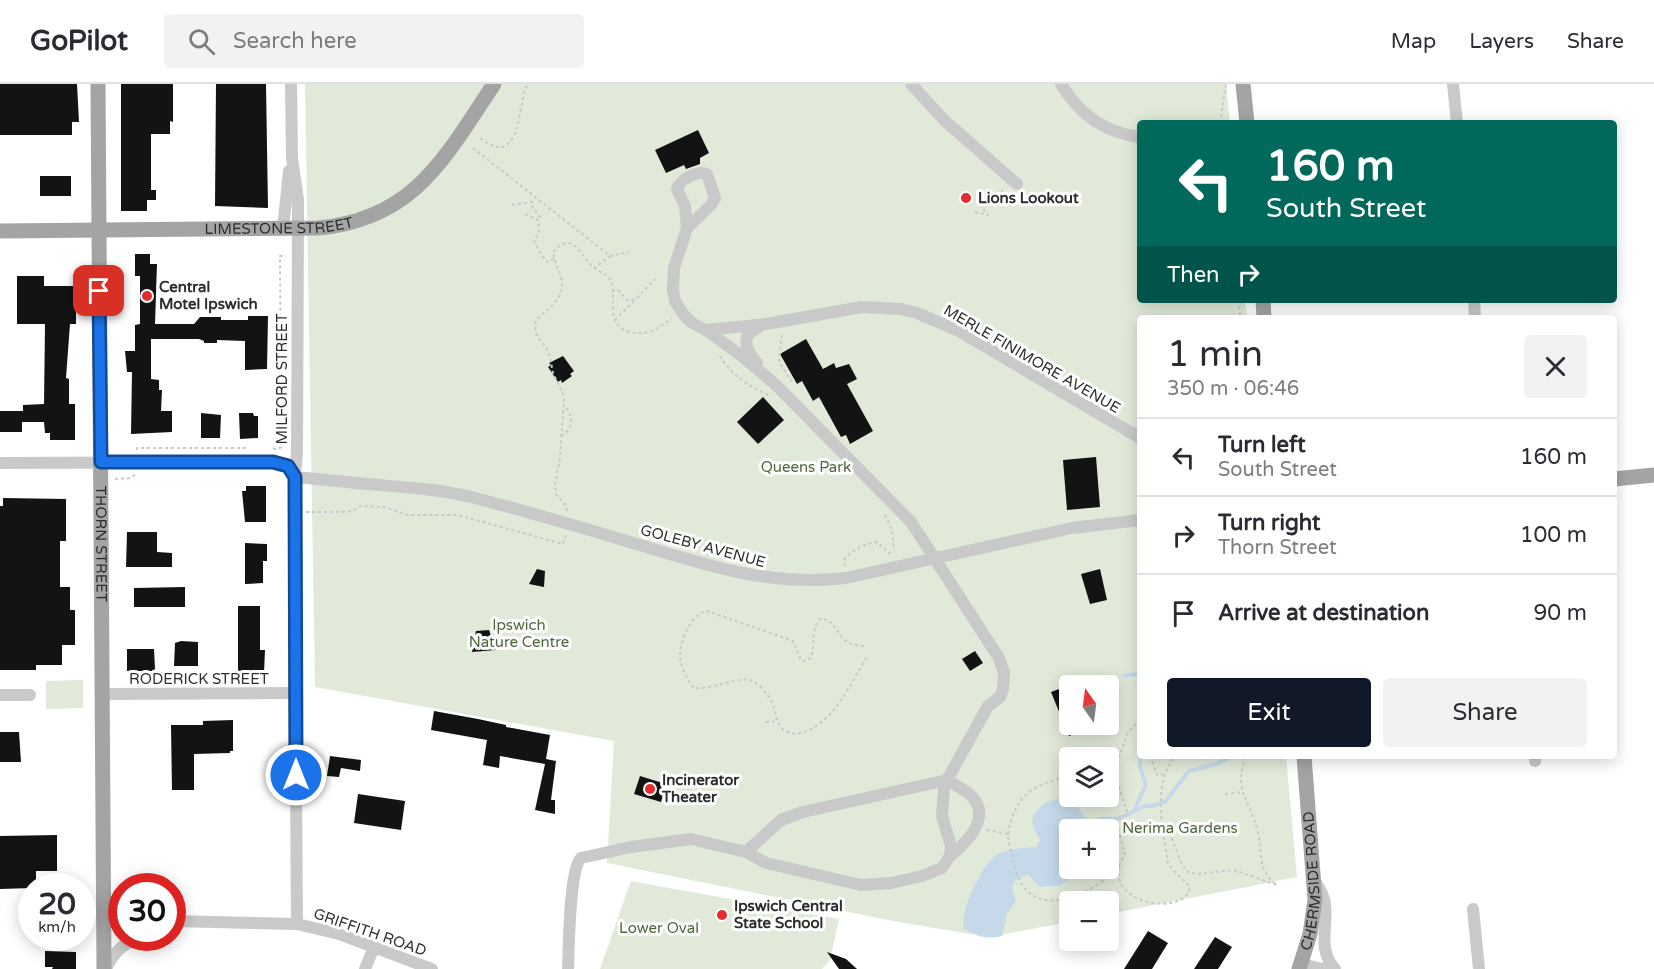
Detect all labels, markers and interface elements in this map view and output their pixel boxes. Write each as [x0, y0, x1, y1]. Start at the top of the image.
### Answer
search box [164, 14, 584, 68]
text: GoPilot [30, 24, 128, 58]
icon: search [185, 25, 218, 58]
text: Search here [233, 28, 357, 54]
text: Map [1391, 29, 1436, 54]
text: Layers [1469, 29, 1534, 54]
text: Share [1567, 29, 1624, 54]
text: 160 m [1266, 141, 1395, 192]
icon: left [1167, 144, 1245, 222]
place label: Lions Lookout [978, 189, 1079, 207]
marker: Lions Lookout [959, 191, 973, 205]
text: South Street [1266, 192, 1426, 225]
street label: LIMESTONE STREET [204, 213, 355, 238]
icon: right [1232, 258, 1265, 291]
text: Then [1167, 262, 1220, 288]
pin [73, 265, 124, 316]
icon: arrive [82, 274, 115, 307]
place label: Central Motel Ipswich [159, 278, 258, 314]
marker: Central Motel Ipswich [140, 289, 154, 303]
street label: MERLE FINIMORE AVENUE [941, 301, 1123, 417]
street label: MILFORD STREET [273, 313, 291, 445]
text: 1 min [1167, 333, 1263, 376]
button: close [1524, 335, 1587, 398]
text: 350 m · 06:46 [1167, 377, 1299, 401]
text: Turn left [1218, 432, 1306, 458]
icon: left [1167, 441, 1200, 474]
text: 160 m [1520, 444, 1587, 470]
park label: Queens Park [761, 458, 851, 476]
text: South Street [1218, 458, 1337, 482]
street label: THORN STREET [92, 486, 111, 602]
text: Turn right [1218, 510, 1320, 536]
icon: right [1167, 519, 1200, 552]
street label: GOLEBY AVENUE [639, 521, 767, 571]
text: 100 m [1520, 522, 1587, 548]
text: Thorn Street [1218, 536, 1337, 560]
icon: arrive [1167, 597, 1200, 630]
text: Arrive at destination [1218, 600, 1429, 626]
text: 90 m [1533, 600, 1587, 626]
park label: Ipswich Nature Centre [469, 616, 569, 651]
street label: RODERICK STREET [129, 670, 269, 688]
north arrow [1059, 675, 1119, 735]
map controls [1059, 675, 1119, 951]
button: Exit [1167, 678, 1371, 747]
button: Share [1383, 678, 1587, 747]
position arrow [264, 743, 328, 807]
button: layers [1059, 747, 1119, 807]
place label: Incinerator Theater [661, 771, 739, 806]
marker: Incinerator Theater [643, 782, 657, 796]
street label: CHERMSIDE ROAD [1296, 811, 1325, 953]
button: + [1059, 819, 1119, 879]
park label: Nerima Gardens [1122, 819, 1238, 837]
speed limit sign: 30 [108, 873, 186, 951]
text: 20 [38, 886, 76, 923]
button: − [1059, 891, 1119, 951]
place label: Ipswich Central State School [734, 897, 843, 932]
street label: GRIFFITH ROAD [311, 904, 429, 960]
marker: Ipswich Central State School [715, 908, 729, 922]
text: km/h [38, 918, 76, 936]
park label: Lower Oval [619, 919, 699, 937]

